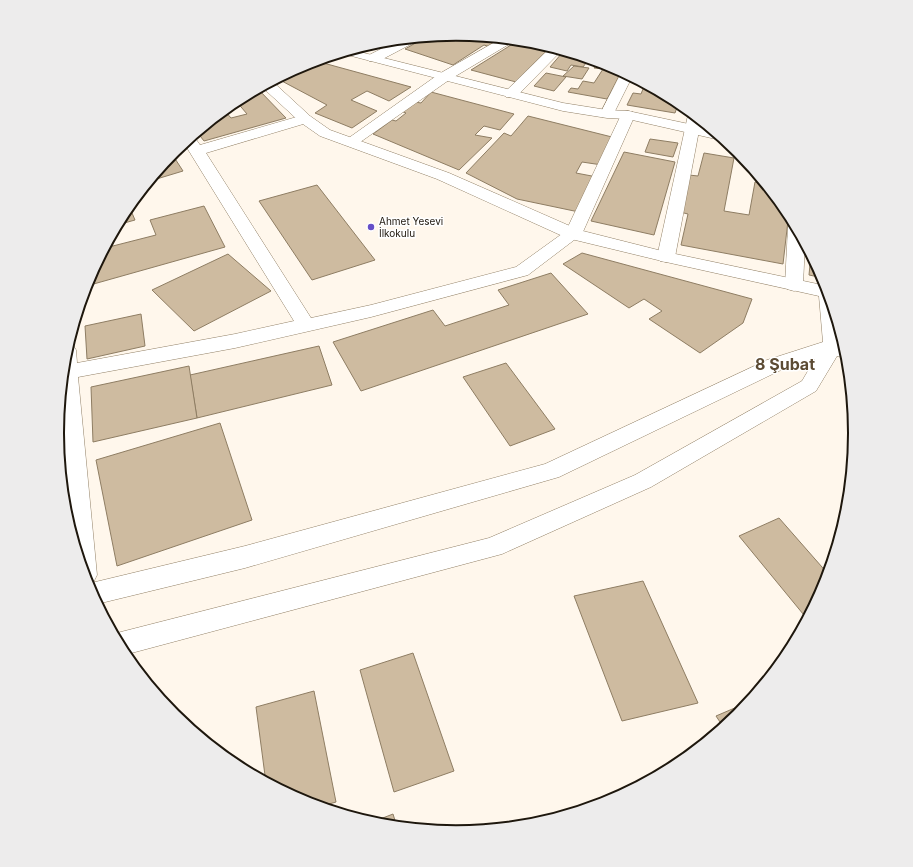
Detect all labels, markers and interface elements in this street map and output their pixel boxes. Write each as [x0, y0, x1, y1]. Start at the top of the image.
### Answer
place label: Ahmet Yesevi İlkokulu [379, 215, 443, 239]
marker: Ahmet Yesevi İlkokulu [366, 222, 376, 232]
district label: 8 Şubat [755, 354, 815, 374]

